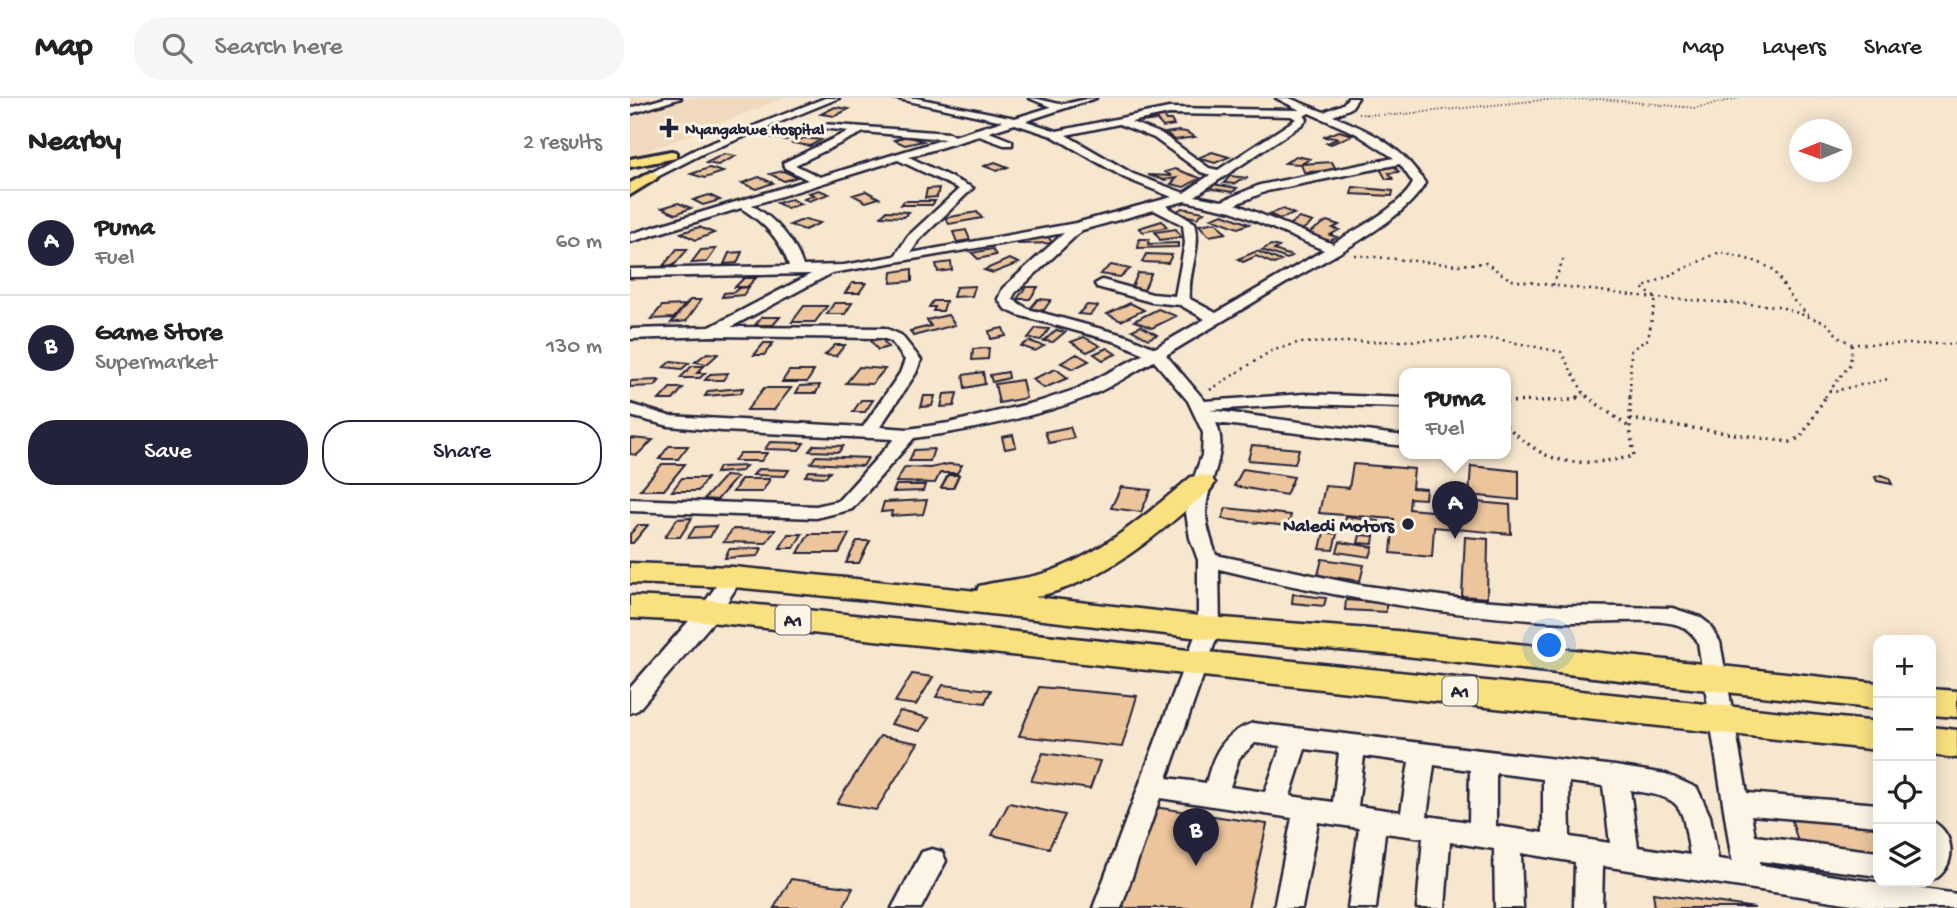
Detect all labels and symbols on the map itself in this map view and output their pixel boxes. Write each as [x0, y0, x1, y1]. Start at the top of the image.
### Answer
marker: Nyangabwe Hospital [659, 118, 679, 138]
north arrow [1789, 119, 1852, 182]
place label: Nyangabwe Hospital [685, 122, 825, 141]
pin: A [1432, 481, 1478, 539]
place label: Naledi Motors [1283, 516, 1395, 539]
marker: Naledi Motors [1400, 516, 1416, 532]
road number: A1 [776, 606, 810, 634]
your location [1532, 628, 1566, 662]
road number: A1 [1442, 676, 1478, 706]
pin: B [1173, 808, 1219, 866]

